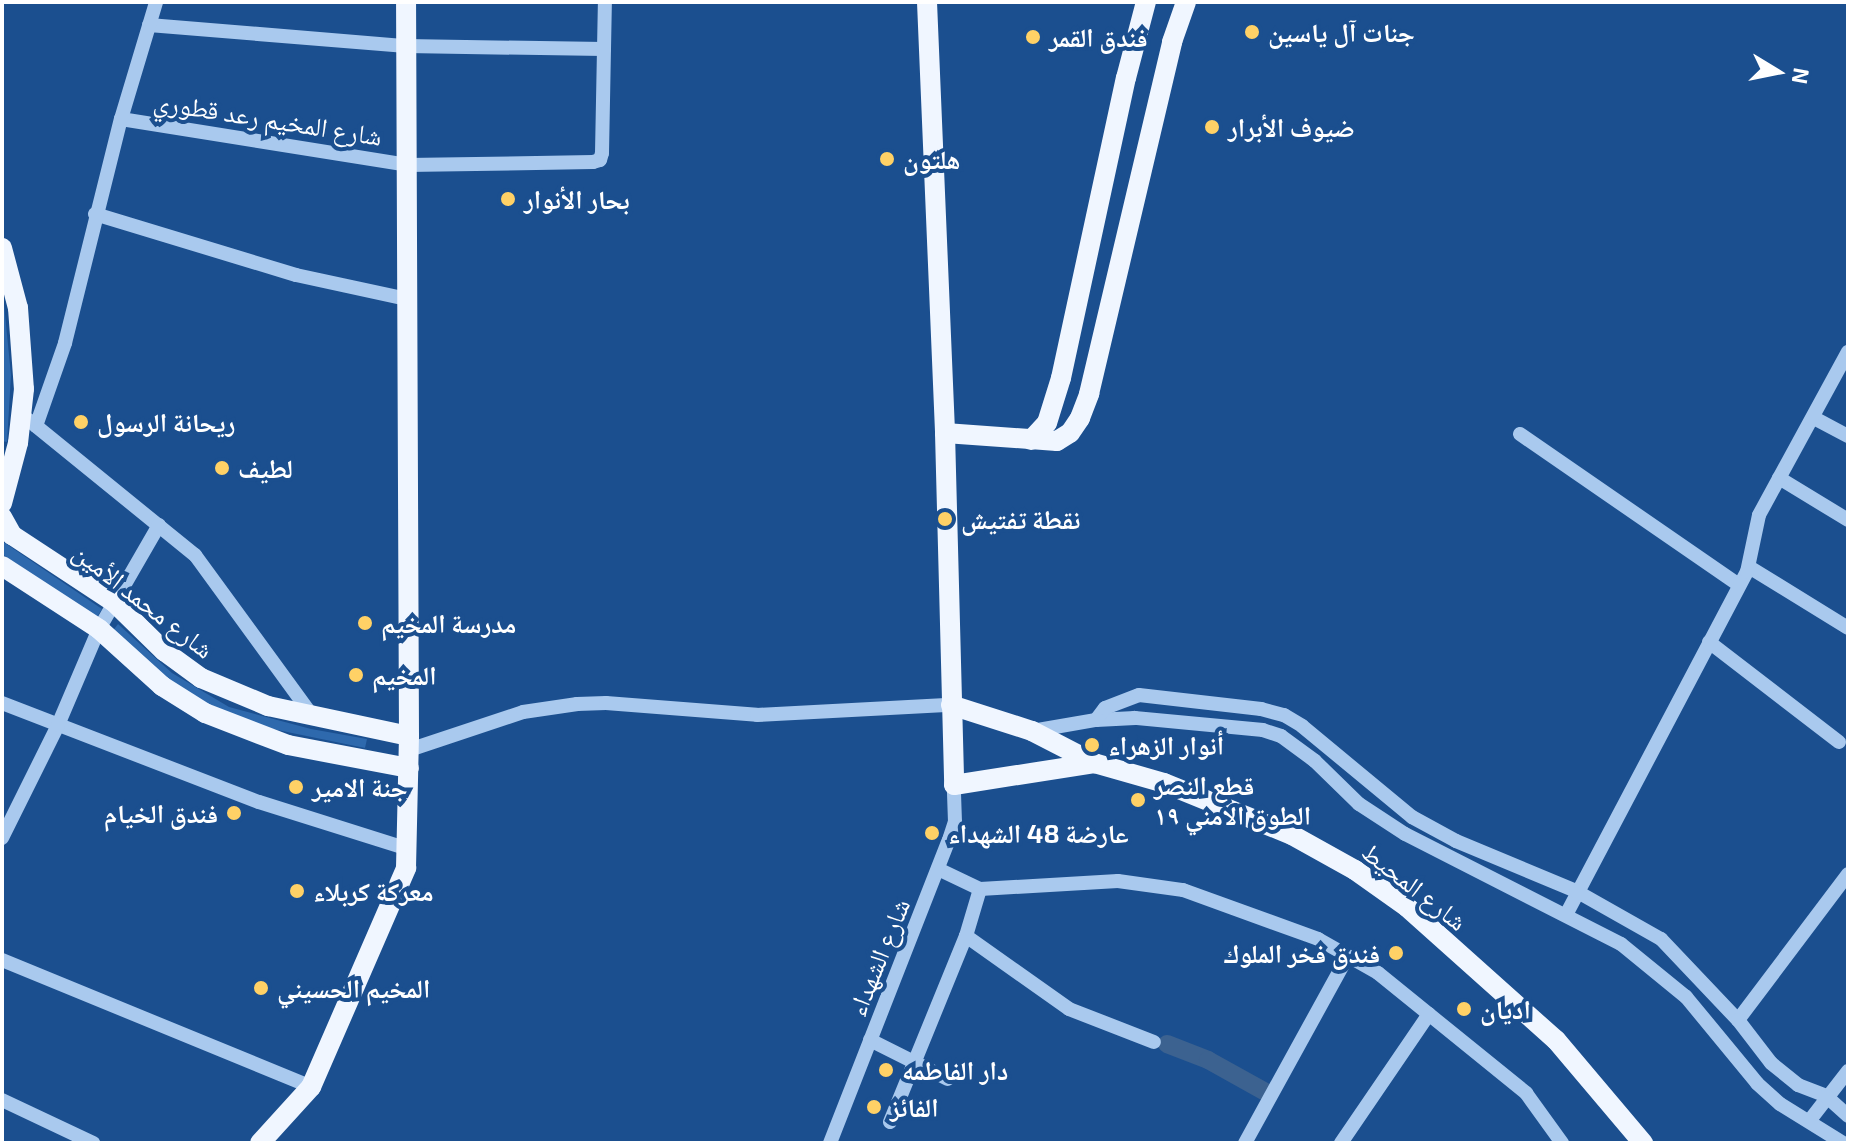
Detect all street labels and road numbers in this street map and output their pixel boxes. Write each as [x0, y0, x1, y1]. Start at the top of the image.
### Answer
street label: شارع المخيم رعد قطوري [152, 85, 384, 151]
street label: شارع محمد الأمين [68, 536, 220, 664]
street label: شارع المحيط [1356, 835, 1474, 937]
street label: شارع الشهداء [840, 894, 916, 1020]

